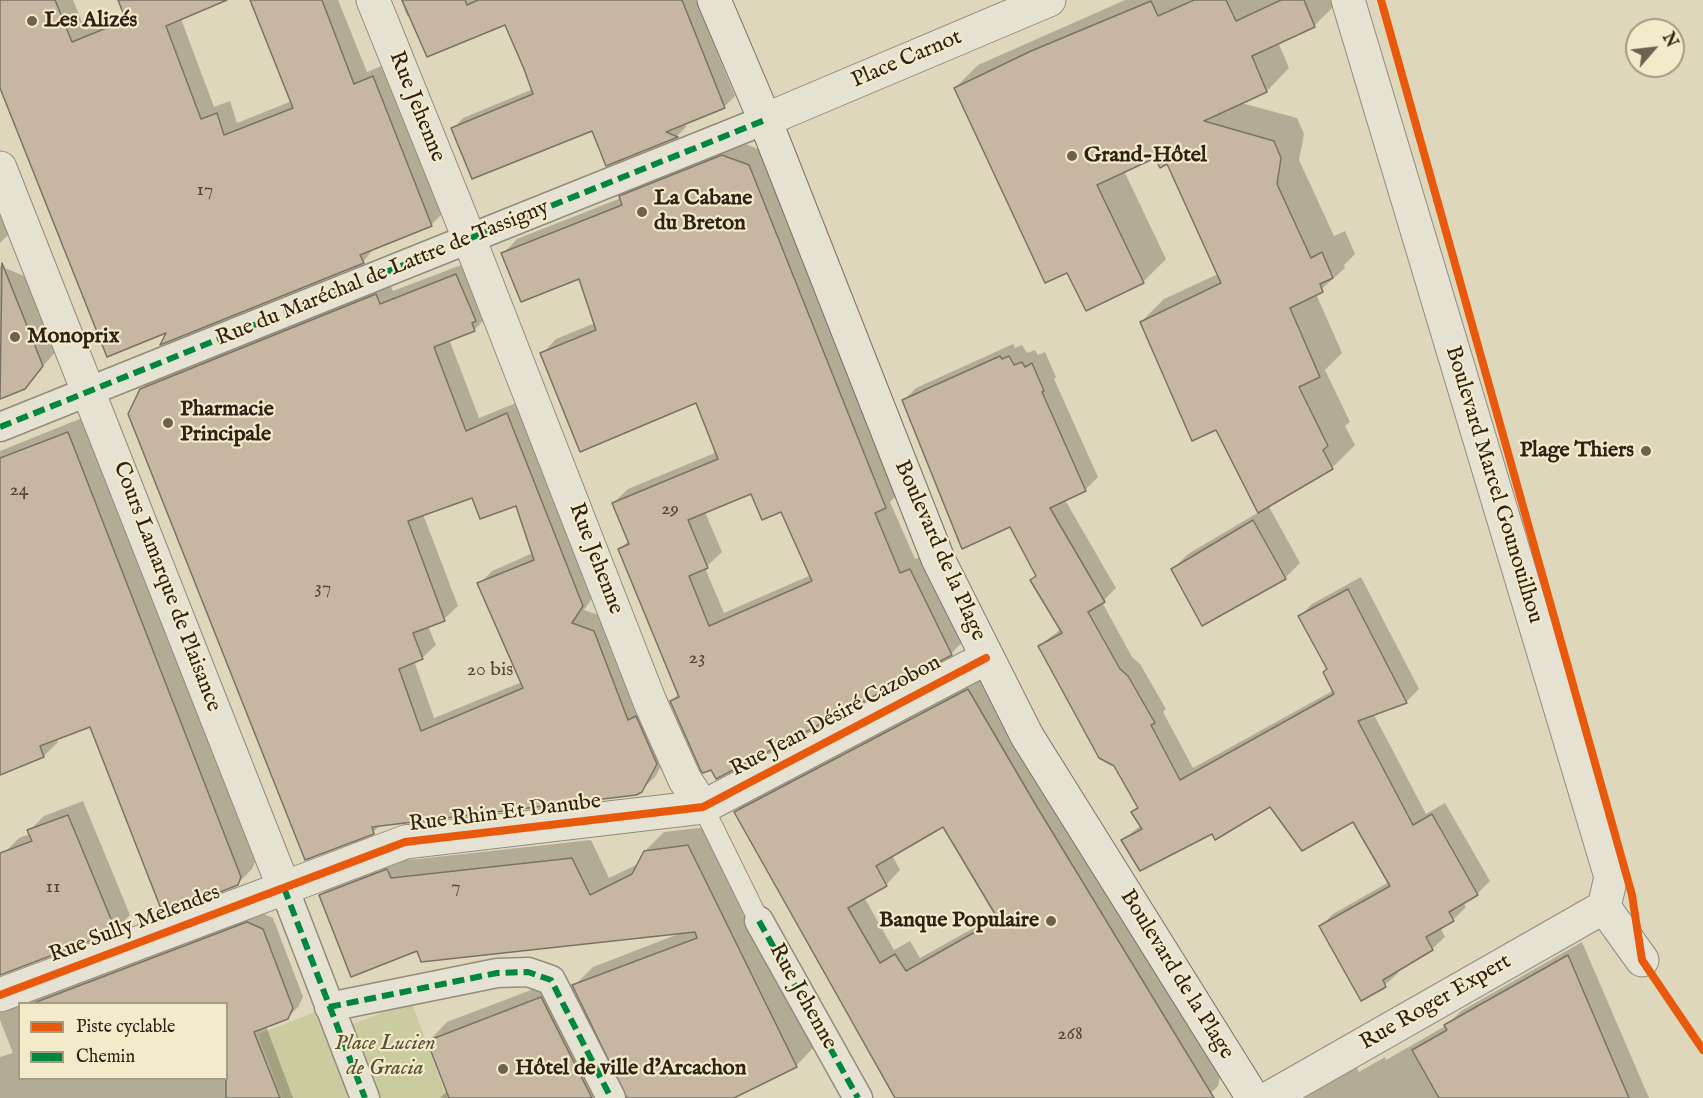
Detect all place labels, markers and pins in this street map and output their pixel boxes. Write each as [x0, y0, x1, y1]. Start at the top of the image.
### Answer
place label: Les Alizés [44, 8, 137, 34]
marker: Les Alizés [25, 14, 39, 28]
place label: Grand-Hôtel [1084, 143, 1207, 169]
marker: Grand-Hôtel [1065, 149, 1079, 163]
place label: La Cabane du Breton [654, 186, 752, 237]
marker: La Cabane du Breton [635, 205, 649, 219]
place label: Monoprix [27, 324, 119, 350]
marker: Monoprix [8, 330, 22, 344]
place label: Pharmacie Principale [180, 397, 274, 448]
marker: Pharmacie Principale [161, 416, 175, 430]
place label: Plage Thiers [1519, 438, 1634, 464]
marker: Plage Thiers [1639, 444, 1653, 458]
place label: Banque Populaire [879, 908, 1039, 934]
marker: Banque Populaire [1044, 914, 1058, 928]
place label: Hôtel de ville d'Arcachon [515, 1056, 746, 1082]
marker: Hôtel de ville d'Arcachon [496, 1062, 510, 1076]

